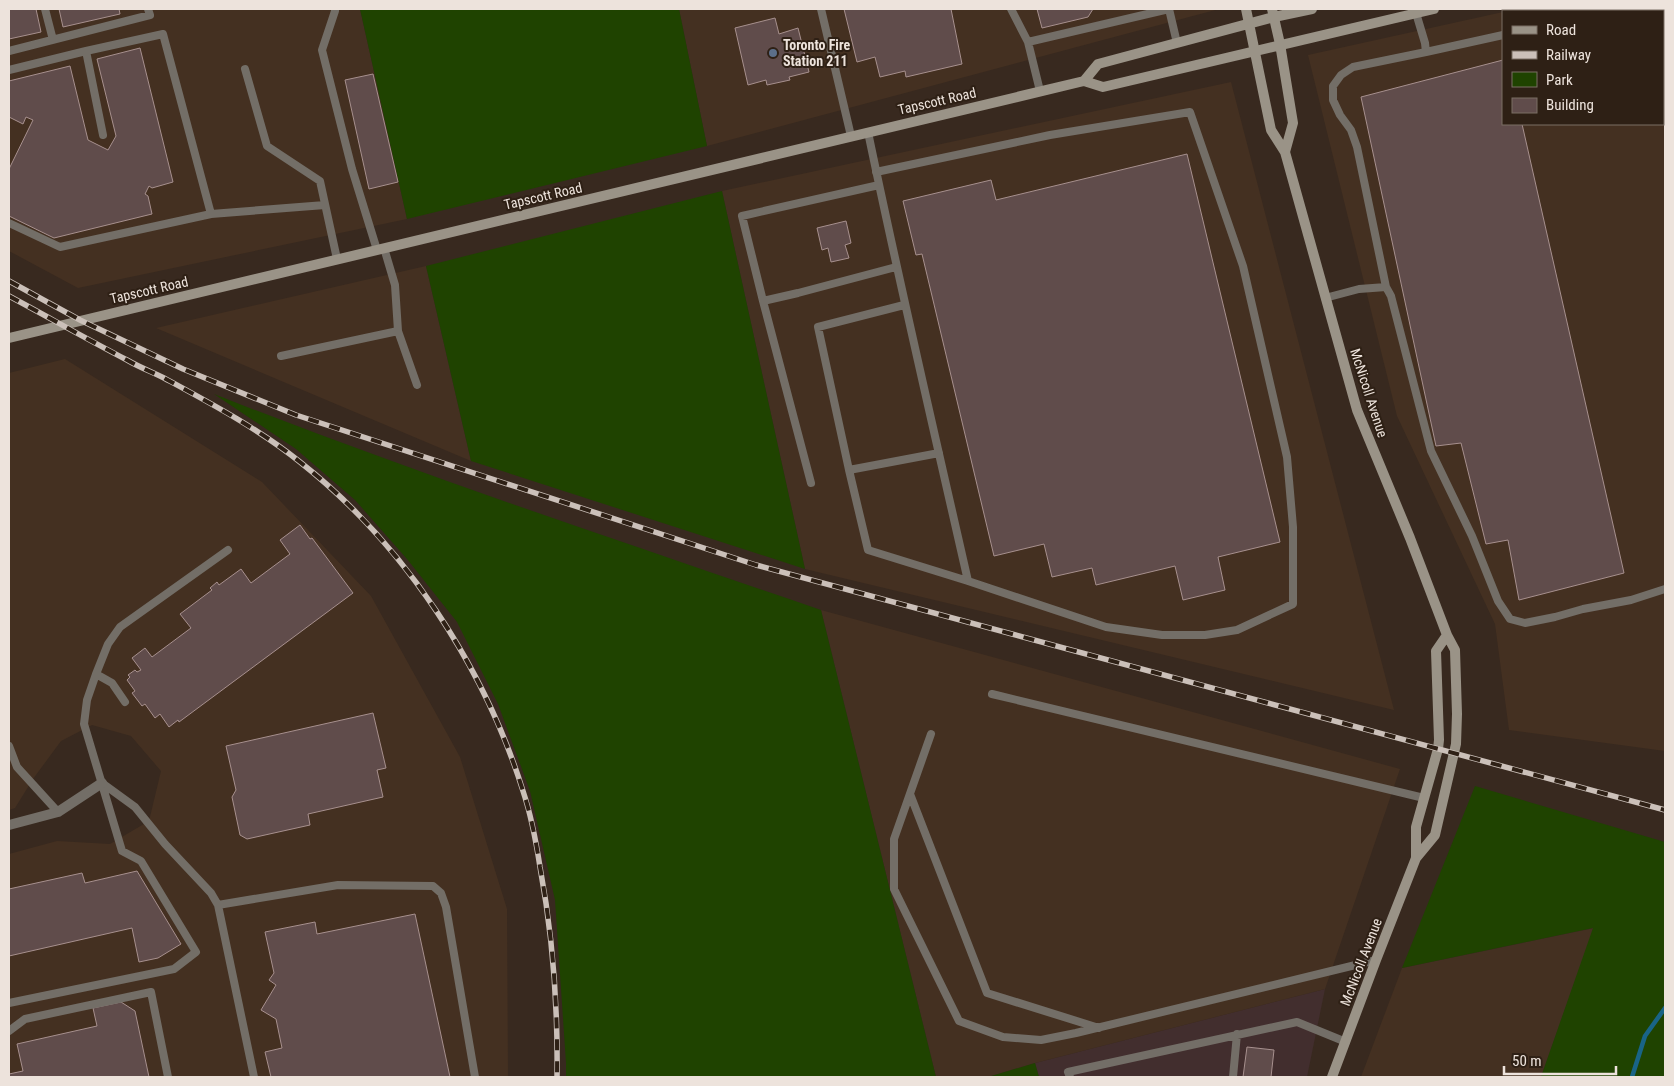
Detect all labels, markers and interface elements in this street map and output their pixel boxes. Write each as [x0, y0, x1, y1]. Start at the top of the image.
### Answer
legend [1502, 10, 1664, 125]
text: Road [1546, 21, 1576, 39]
place label: Toronto Fire Station 211 [783, 37, 850, 69]
text: Railway [1546, 46, 1591, 64]
marker: Toronto Fire Station 211 [767, 47, 779, 59]
text: Park [1546, 71, 1573, 89]
street label: Tapscott Road [896, 84, 978, 118]
text: Building [1546, 96, 1594, 114]
street label: Tapscott Road [502, 179, 584, 213]
street label: Tapscott Road [108, 273, 190, 307]
street label: McNicoll Avenue [1347, 347, 1391, 440]
street label: McNicoll Avenue [1337, 916, 1385, 1008]
scale bar [1504, 1044, 1616, 1076]
text: 50 m [1512, 1052, 1542, 1070]

